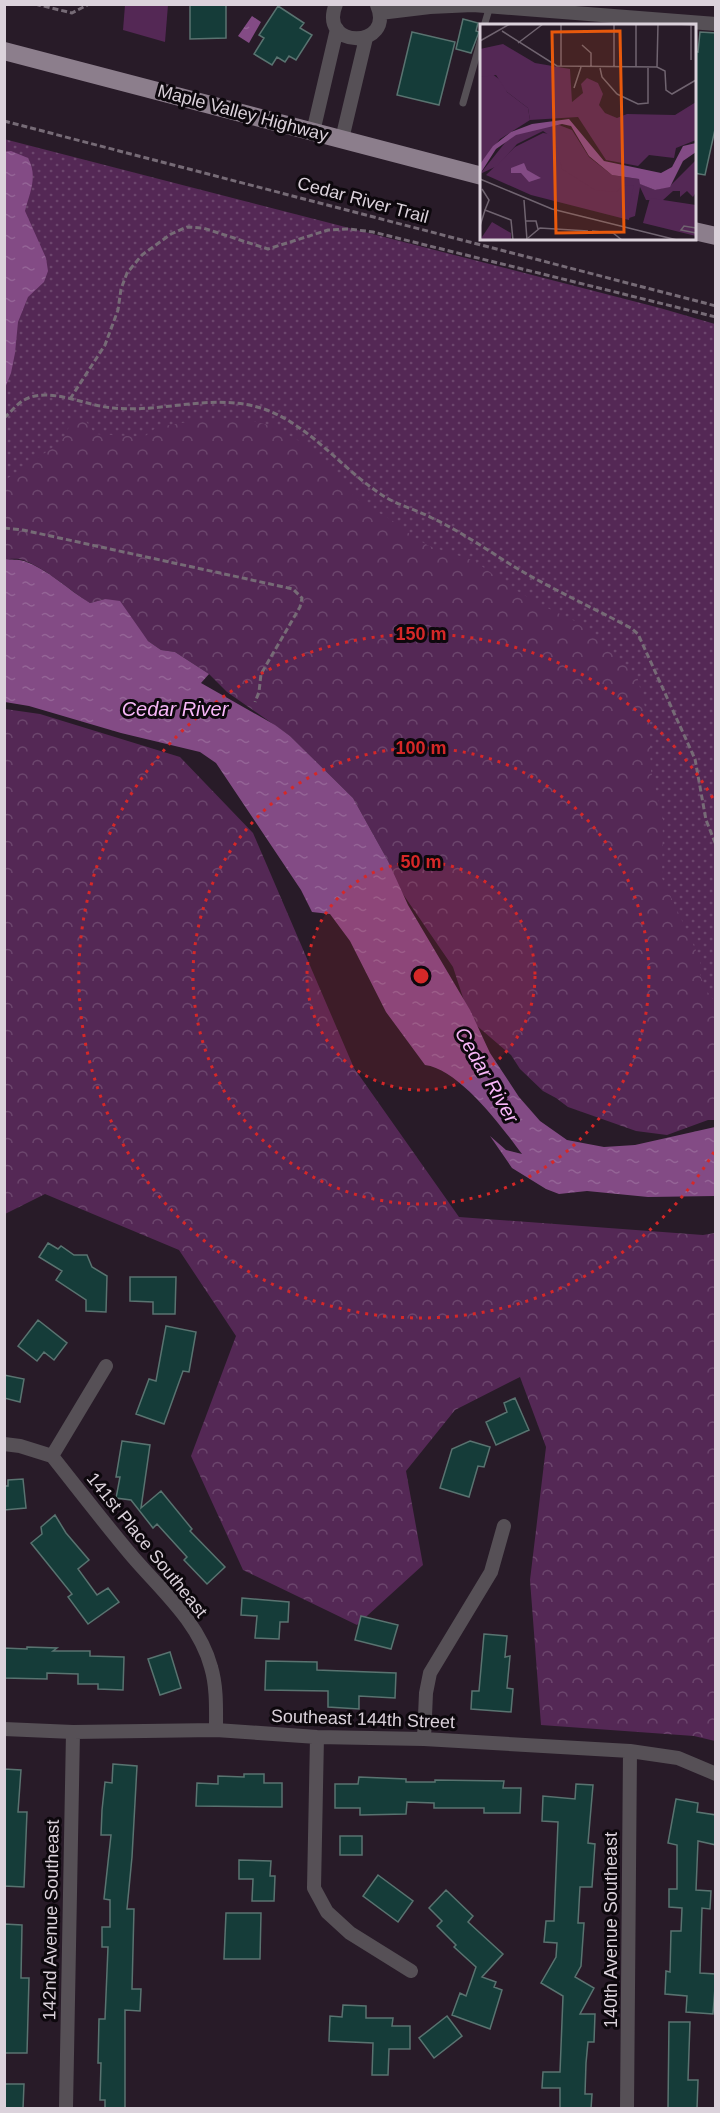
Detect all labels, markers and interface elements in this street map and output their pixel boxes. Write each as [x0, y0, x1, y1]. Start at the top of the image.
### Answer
inset map [480, 24, 696, 240]
street label: Maple Valley Highway [156, 81, 330, 145]
street label: Cedar River Trail [295, 173, 431, 227]
text: 150 m [395, 624, 447, 644]
water label: Cedar River [122, 698, 230, 720]
text: 100 m [395, 738, 447, 758]
text: 50 m [400, 852, 442, 872]
centre of rings [411, 966, 431, 986]
water label: Cedar River [451, 1023, 524, 1128]
street label: 141st Place Southeast [83, 1469, 211, 1621]
street label: Southeast 144th Street [271, 1706, 455, 1732]
street label: 142nd Avenue Southeast [39, 1819, 63, 2021]
street label: 140th Avenue Southeast [601, 1832, 621, 2028]

